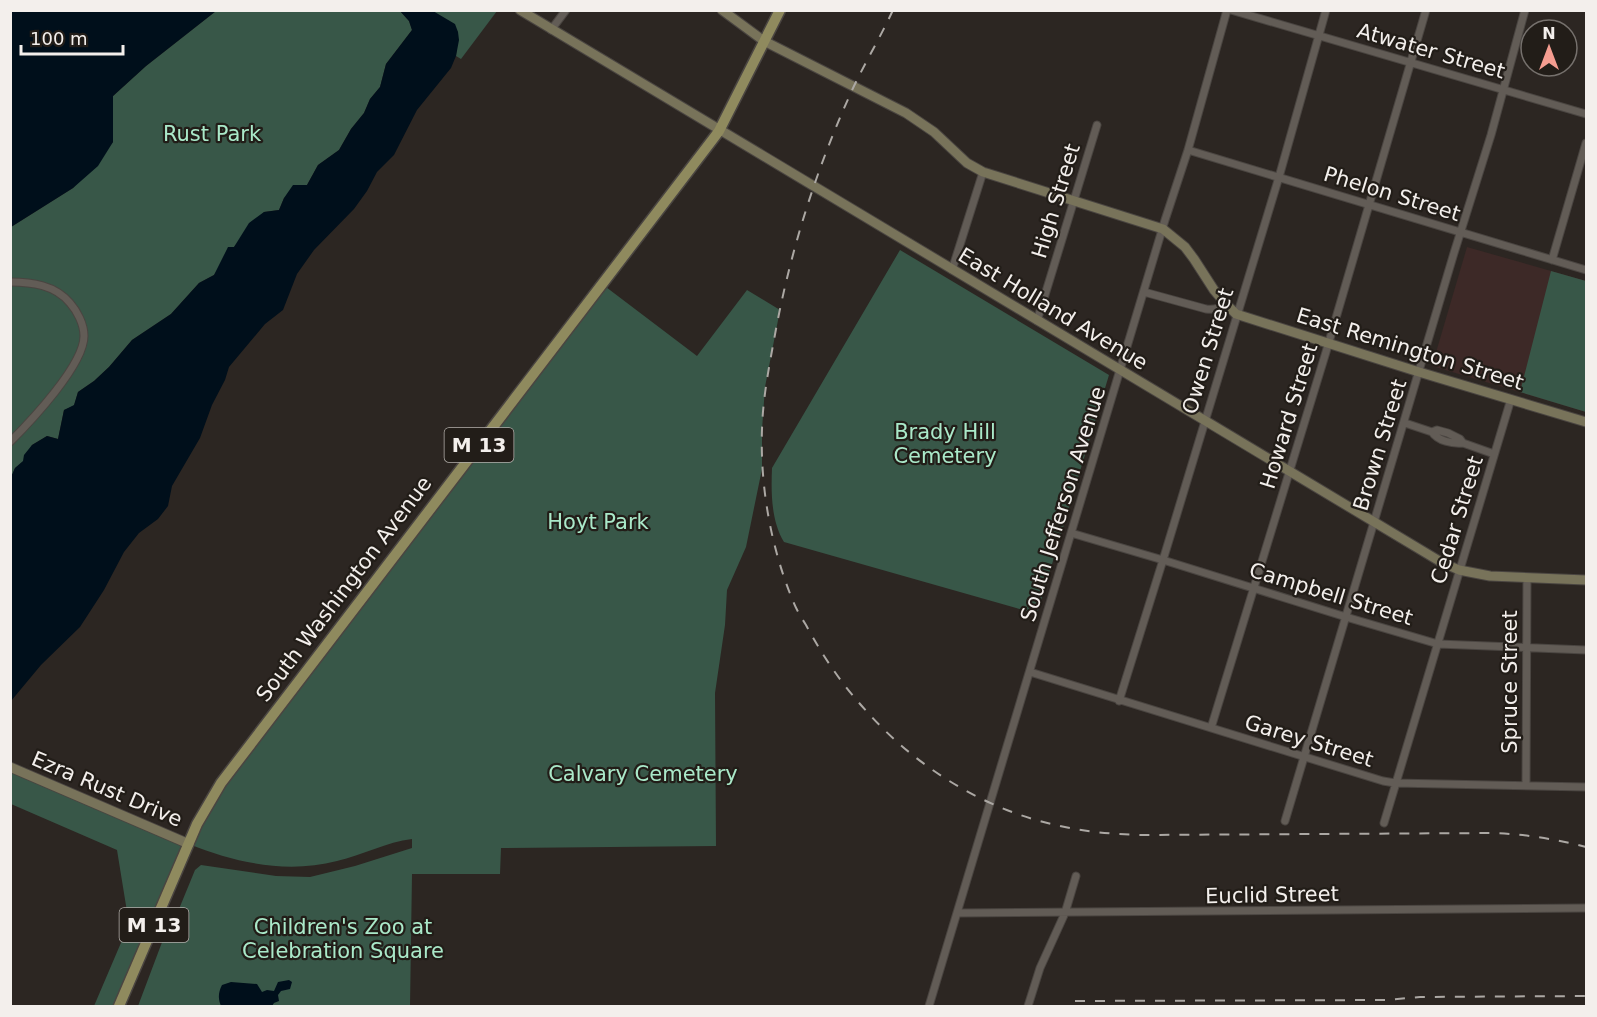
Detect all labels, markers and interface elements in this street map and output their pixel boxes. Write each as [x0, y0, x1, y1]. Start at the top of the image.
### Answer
scale bar [21, 18, 123, 56]
street label: Atwater Street [1354, 18, 1508, 84]
north arrow [1519, 18, 1579, 78]
text: N [1542, 24, 1556, 43]
text: 100 m [30, 28, 88, 49]
park label: Rust Park [163, 122, 262, 146]
street label: High Street [1027, 141, 1085, 261]
street label: Phelon Street [1321, 162, 1463, 226]
street label: East Holland Avenue [954, 243, 1152, 375]
street label: Owen Street [1177, 285, 1239, 417]
street label: East Remington Street [1293, 303, 1527, 395]
street label: Howard Street [1255, 340, 1323, 492]
street label: Brown Street [1349, 376, 1411, 514]
street label: South Jefferson Avenue [1016, 384, 1110, 624]
park label: Brady Hill Cemetery [893, 420, 997, 468]
road number: M 13 [444, 428, 514, 462]
street label: Cedar Street [1426, 453, 1488, 587]
street label: South Washington Avenue [251, 472, 437, 706]
park label: Hoyt Park [547, 510, 650, 534]
street label: Campbell Street [1246, 558, 1416, 630]
street label: Spruce Street [1498, 610, 1522, 754]
street label: Garey Street [1242, 710, 1376, 772]
street label: Ezra Rust Drive [28, 746, 186, 832]
park label: Calvary Cemetery [548, 762, 738, 786]
street label: Euclid Street [1205, 882, 1339, 908]
road number: M 13 [120, 908, 188, 942]
park label: Children's Zoo at Celebration Square [242, 915, 444, 963]

